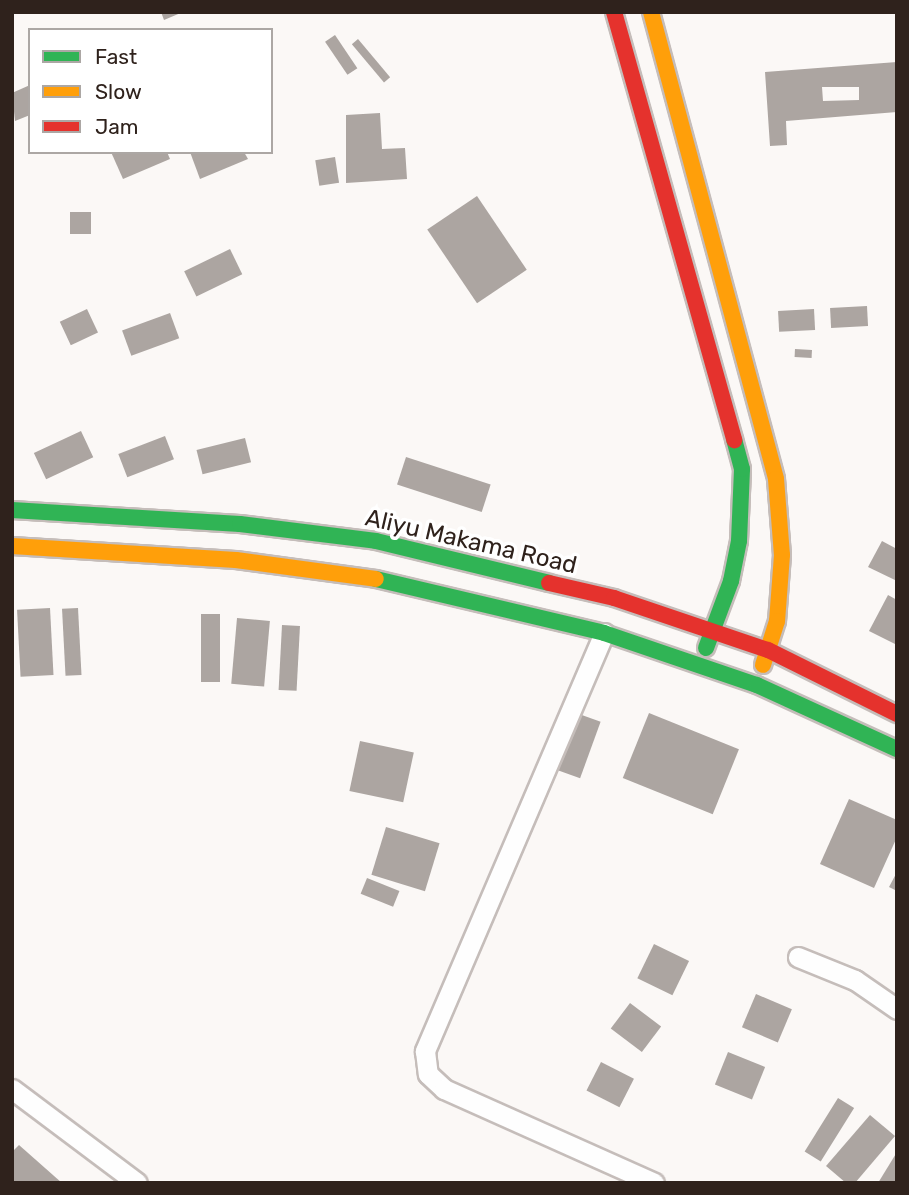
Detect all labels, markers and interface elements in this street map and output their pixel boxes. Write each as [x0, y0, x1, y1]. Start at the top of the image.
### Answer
legend [28, 28, 273, 154]
text: Fast [95, 44, 137, 69]
text: Slow [95, 79, 142, 104]
text: Jam [95, 114, 139, 139]
street label: Aliyu Makama Road [362, 504, 580, 580]

